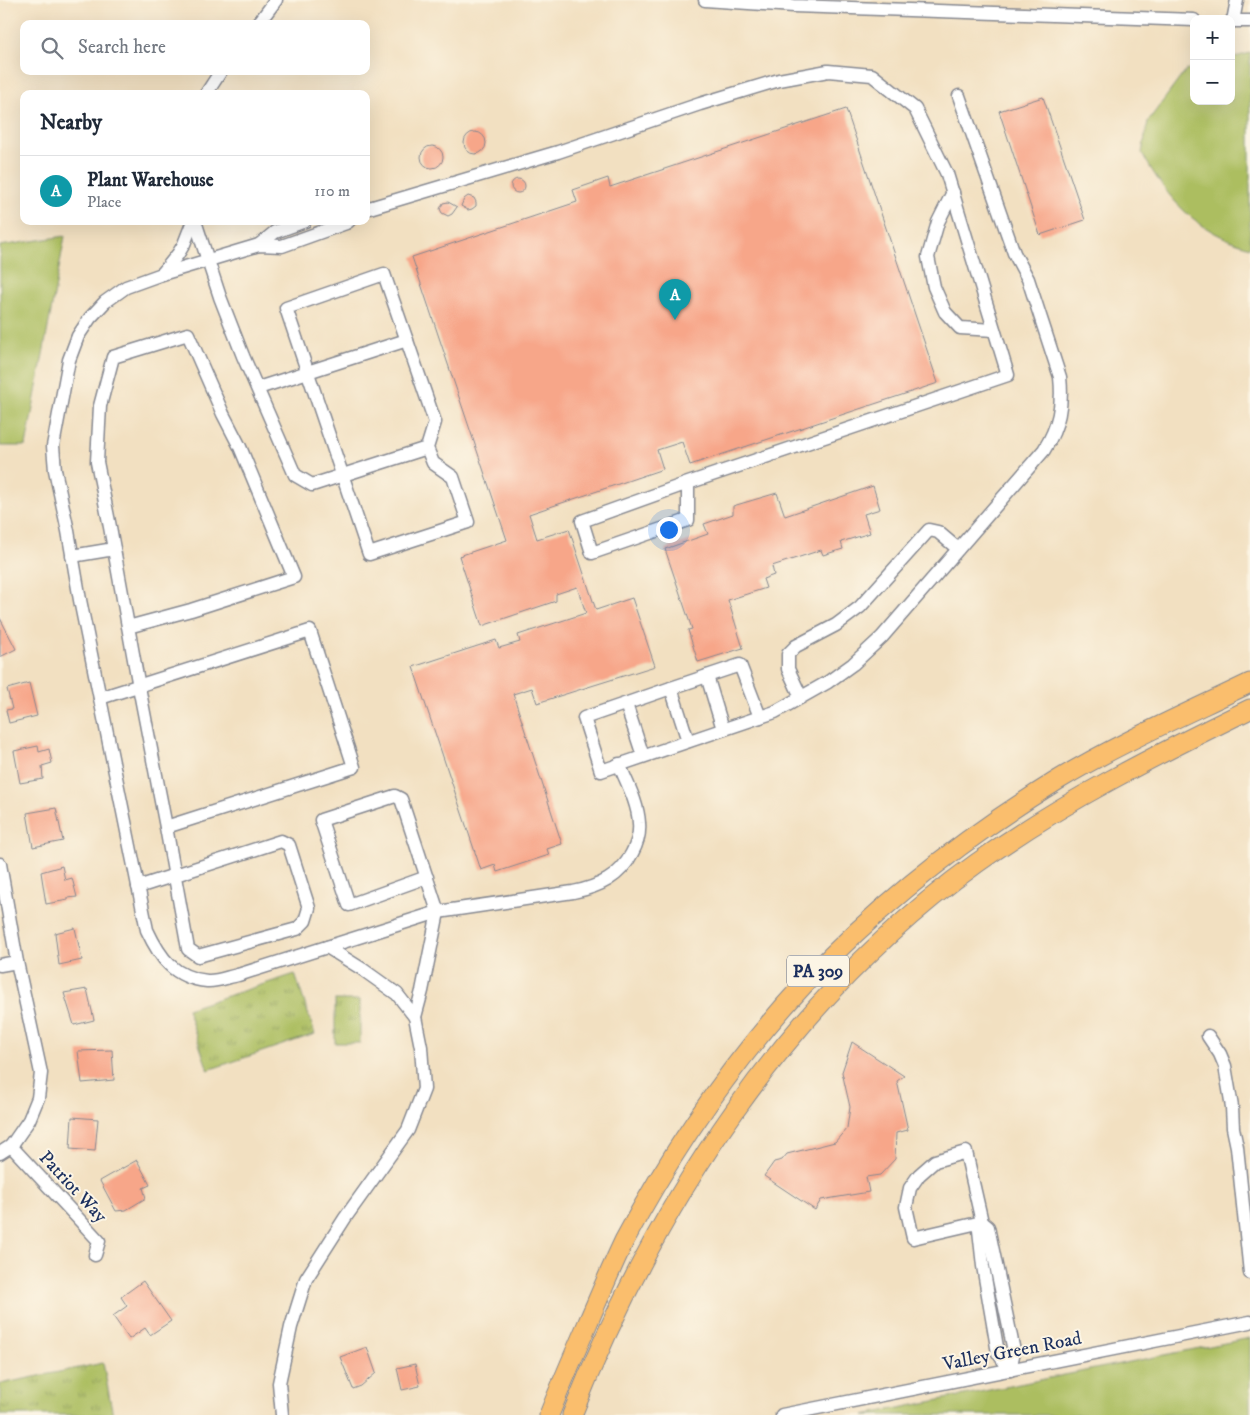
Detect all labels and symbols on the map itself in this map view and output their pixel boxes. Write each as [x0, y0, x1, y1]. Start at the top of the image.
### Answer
pin: A [659, 279, 691, 320]
your location [656, 517, 682, 543]
road number: PA 309 [787, 956, 849, 986]
street label: Patriot Way [34, 1146, 113, 1228]
street label: Valley Green Road [940, 1327, 1084, 1376]

